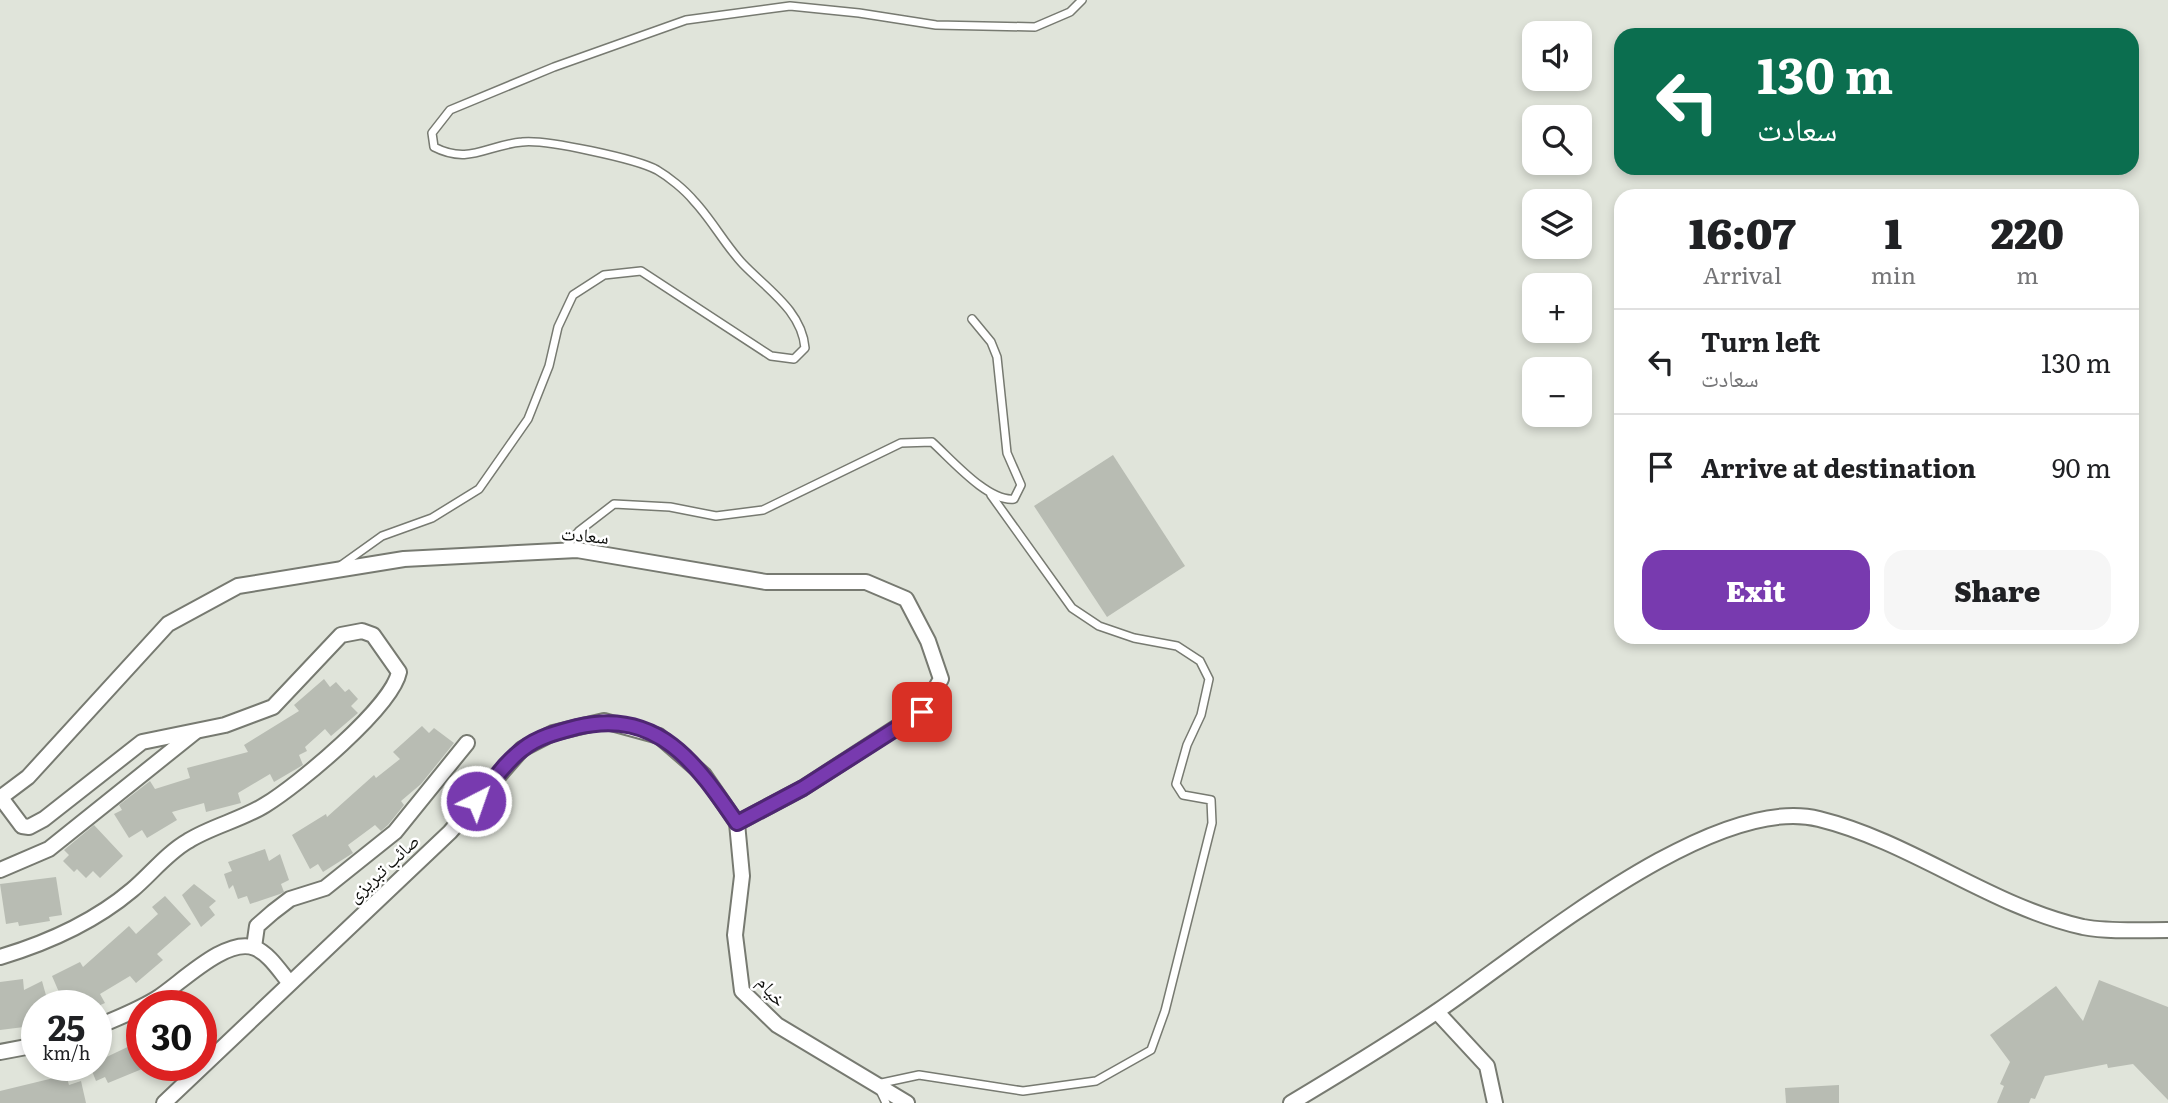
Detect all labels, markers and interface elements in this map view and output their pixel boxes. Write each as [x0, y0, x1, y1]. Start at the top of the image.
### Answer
map controls [1522, 21, 1592, 427]
button: sound [1522, 21, 1592, 91]
text: 130 m [1757, 36, 1893, 109]
icon: left [1642, 56, 1733, 147]
text: سعادت [1757, 103, 1837, 151]
button: search [1522, 105, 1592, 175]
button: layers [1522, 189, 1592, 259]
text: 16:07 [1689, 200, 1796, 262]
text: 1 [1885, 200, 1902, 262]
text: 220 [1991, 200, 2064, 262]
text: Arrival [1703, 257, 1782, 291]
text: min [1871, 257, 1916, 291]
text: m [2016, 257, 2039, 291]
button: + [1522, 273, 1592, 343]
text: Turn left [1701, 321, 1820, 360]
text: 130 m [2041, 342, 2111, 381]
icon: left [1642, 343, 1680, 381]
button: − [1522, 357, 1592, 427]
text: سعادت [1701, 360, 1759, 394]
text: Arrive at destination [1701, 447, 1976, 486]
text: 90 m [2052, 447, 2111, 486]
icon: arrive [1642, 448, 1680, 486]
street label: سعادت [560, 518, 610, 550]
button: Exit [1642, 550, 1870, 630]
button: Share [1884, 550, 2111, 630]
pin [892, 682, 952, 742]
icon: arrive [903, 693, 941, 731]
position arrow [439, 764, 513, 838]
street label: صائب تبریزی [340, 826, 425, 908]
street label: خیام [751, 969, 794, 1013]
speed limit sign: 30 [126, 990, 217, 1081]
text: 25 [48, 1000, 85, 1052]
text: km/h [43, 1039, 90, 1066]

